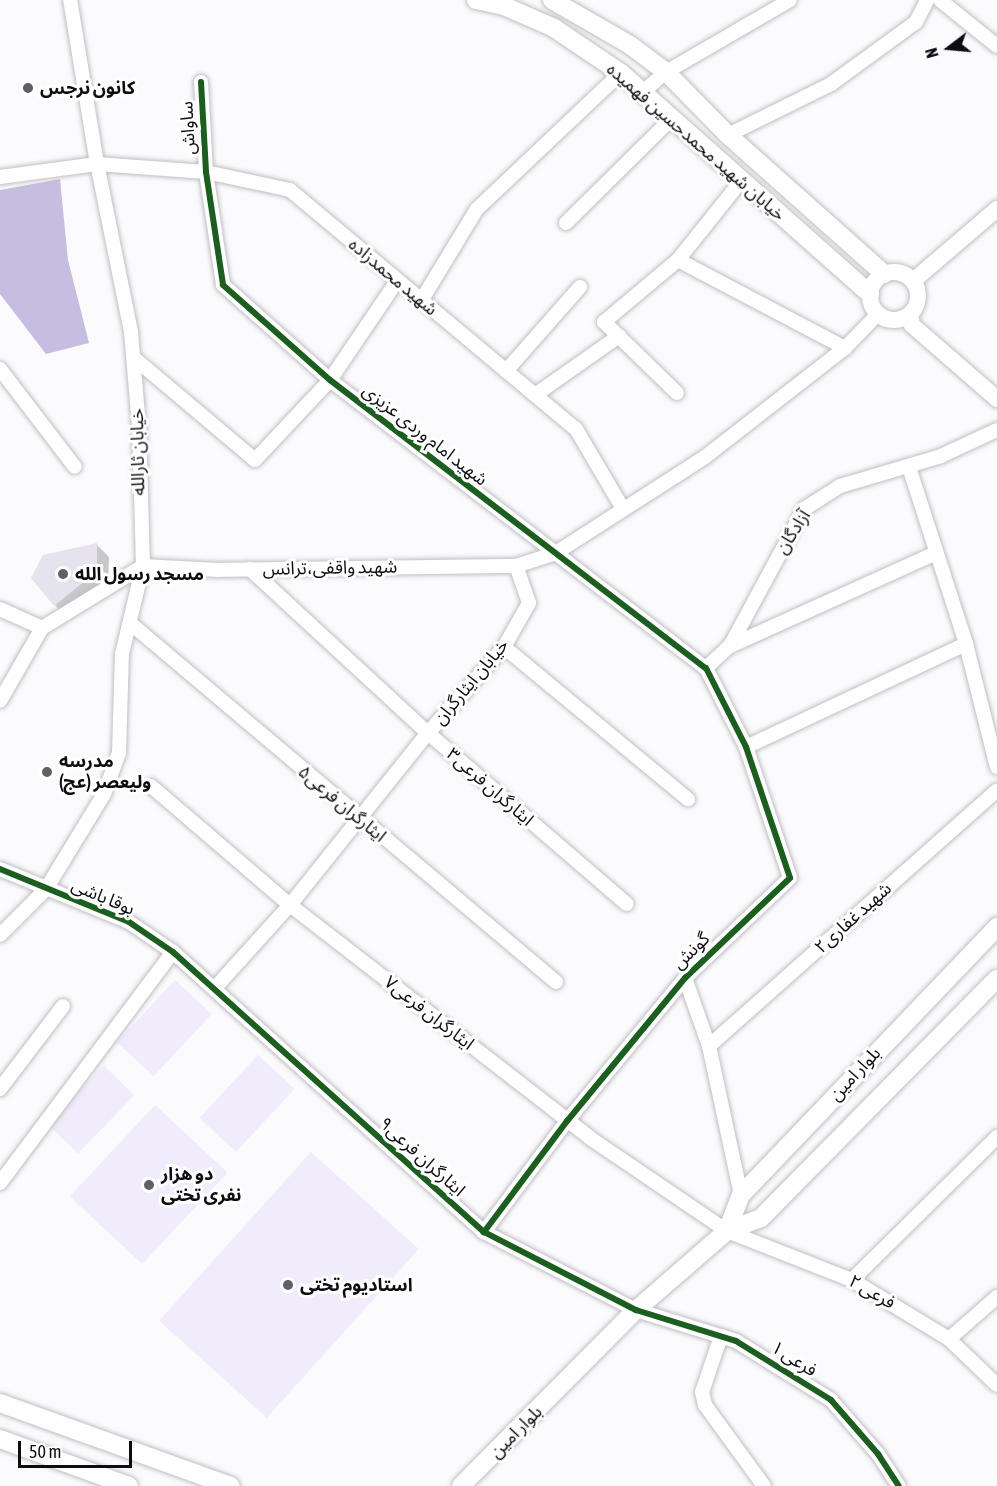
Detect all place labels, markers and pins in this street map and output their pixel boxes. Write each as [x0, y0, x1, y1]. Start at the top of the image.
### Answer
place label: کانون نرجس [40, 77, 135, 99]
marker: کانون نرجس [21, 81, 35, 95]
place label: مسجد رسول الله [75, 563, 204, 585]
marker: مسجد رسول الله [56, 567, 70, 581]
place label: مدرسه ولیعصر (عج) [59, 751, 151, 794]
marker: مدرسه ولیعصر (عج) [40, 765, 54, 779]
place label: دو هزار نفری تختی [161, 1164, 242, 1206]
marker: دو هزار نفری تختی [142, 1178, 156, 1192]
place label: استادیوم تختی [300, 1274, 413, 1296]
marker: استادیوم تختی [281, 1278, 295, 1292]

